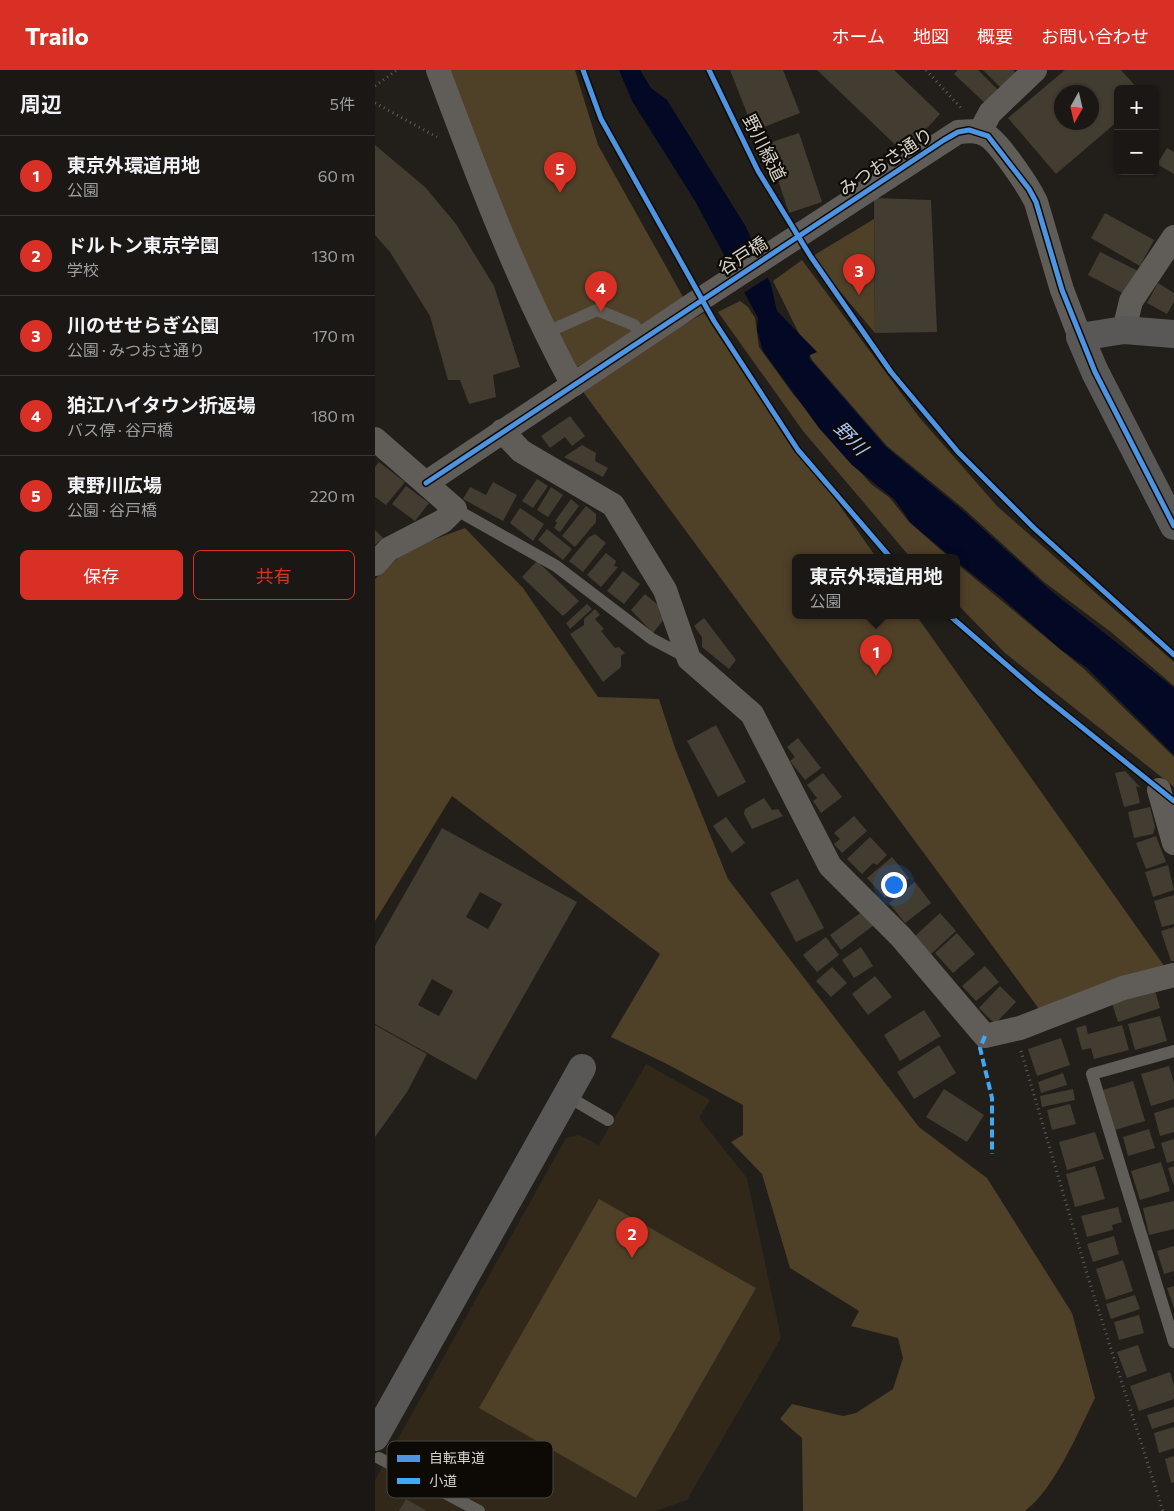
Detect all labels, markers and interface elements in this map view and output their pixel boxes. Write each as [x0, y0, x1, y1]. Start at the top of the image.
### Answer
text: Trailo [25, 21, 89, 50]
text: ホーム [832, 25, 885, 47]
text: 地図 [913, 25, 949, 47]
text: 概要 [977, 25, 1013, 47]
text: お問い合わせ [1041, 25, 1149, 47]
north arrow [1054, 85, 1099, 130]
map controls [1114, 85, 1159, 175]
button: + [1114, 85, 1159, 130]
text: 周辺 [20, 91, 62, 116]
text: 5件 [330, 94, 355, 113]
street label: 野川緑道 [739, 110, 791, 185]
street label: みつおさ通り [834, 123, 937, 200]
button: − [1114, 130, 1159, 175]
pin: 5 [544, 152, 576, 193]
text: 東京外環道用地 [67, 153, 200, 176]
text: 1 [32, 166, 40, 185]
text: 60 m [318, 166, 355, 185]
text: 公園 [67, 180, 99, 199]
street label: 谷戸橋 [714, 231, 771, 279]
text: ドルトン東京学園 [67, 233, 219, 256]
text: 2 [31, 246, 41, 265]
text: 130 m [312, 246, 355, 265]
pin: 3 [843, 254, 875, 295]
text: 学校 [67, 260, 99, 279]
pin: 4 [585, 271, 617, 312]
text: 川のせせらぎ公園 [67, 313, 219, 336]
text: 3 [31, 326, 41, 345]
text: 170 m [312, 326, 355, 345]
text: 公園 · みつおさ通り [67, 340, 205, 359]
text: 狛江ハイタウン折返場 [67, 393, 256, 416]
text: 4 [31, 406, 41, 425]
text: 180 m [311, 406, 355, 425]
water label: 野川 [830, 416, 874, 461]
text: バス停 · 谷戸橋 [67, 420, 173, 439]
text: 東野川広場 [67, 473, 162, 496]
text: 5 [31, 486, 41, 505]
text: 220 m [310, 486, 355, 505]
text: 公園 · 谷戸橋 [67, 500, 157, 519]
button: 保存 [20, 550, 183, 600]
button: 共有 [193, 550, 355, 600]
popup [792, 554, 960, 619]
text: 東京外環道用地 [809, 564, 943, 587]
text: 公園 [809, 591, 842, 610]
pin: 1 [860, 635, 892, 676]
your location [881, 872, 907, 898]
pin: 2 [616, 1217, 648, 1258]
legend [387, 1441, 553, 1498]
text: 自転車道 [429, 1449, 485, 1466]
text: 小道 [429, 1472, 457, 1489]

